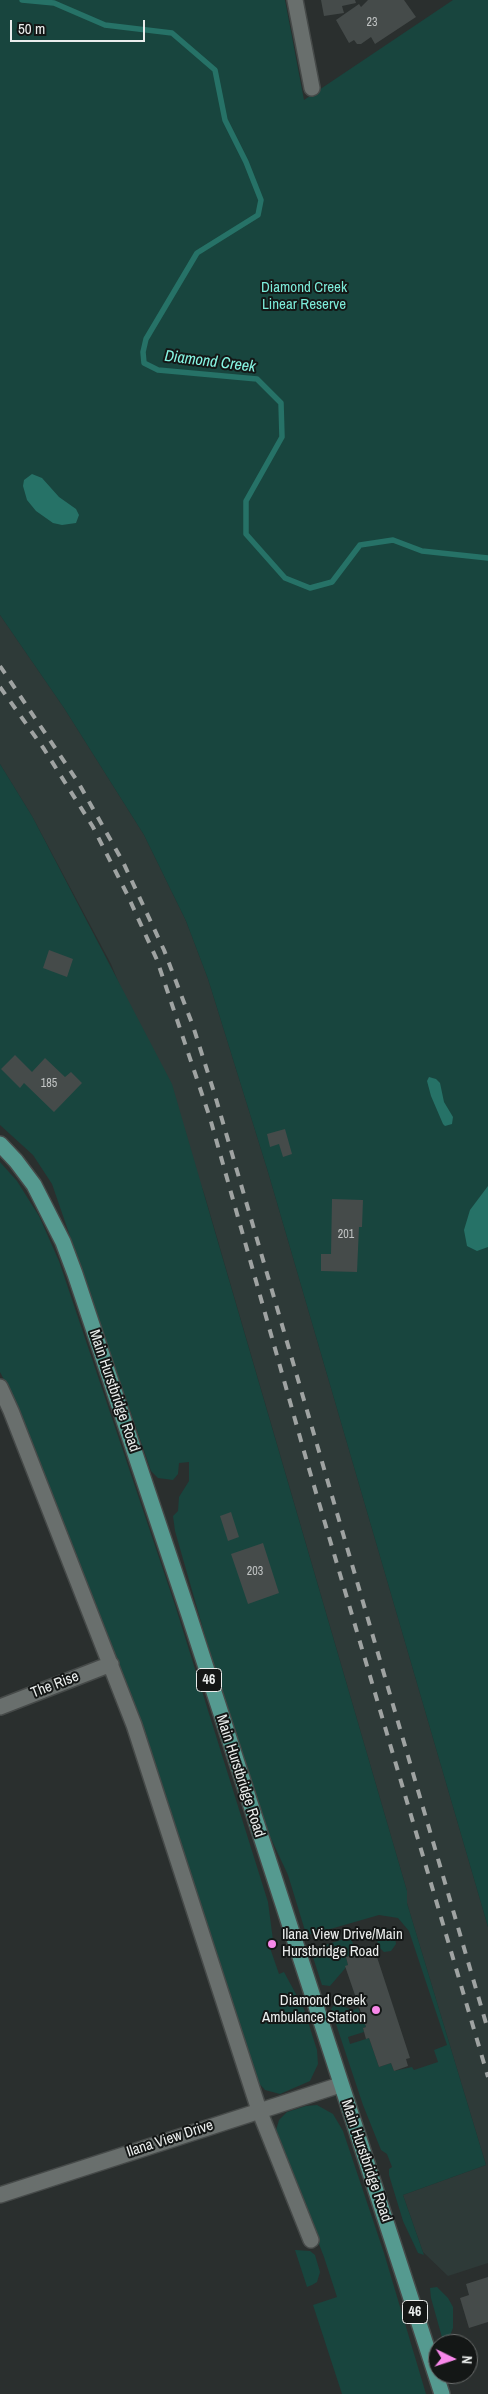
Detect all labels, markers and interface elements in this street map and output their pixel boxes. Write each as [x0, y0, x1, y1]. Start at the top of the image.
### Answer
scale bar [12, 10, 148, 42]
house number: 23 [367, 16, 377, 30]
text: 50 m [18, 18, 45, 39]
park label: Diamond Creek Linear Reserve [261, 279, 347, 314]
water label: Diamond Creek [163, 347, 257, 377]
house number: 185 [41, 1077, 57, 1091]
house number: 201 [338, 1228, 354, 1242]
street label: Main Hurstbridge Road [85, 1328, 143, 1454]
house number: 203 [247, 1565, 263, 1579]
street label: The Rise [28, 1668, 82, 1702]
road number: 46 [196, 1668, 222, 1692]
street label: Main Hurstbridge Road [212, 1712, 268, 1840]
place label: Ilana View Drive/Main Hurstbridge Road [282, 1926, 403, 1961]
marker: Ilana View Drive/Main Hurstbridge Road [266, 1938, 278, 1950]
place label: Diamond Creek Ambulance Station [262, 1992, 366, 2027]
marker: Diamond Creek Ambulance Station [370, 2004, 382, 2016]
street label: Main Hurstbridge Road [337, 2098, 395, 2224]
street label: Ilana View Drive [124, 2117, 216, 2161]
road number: 46 [402, 2300, 428, 2324]
north arrow [428, 2334, 478, 2384]
text: N [458, 2355, 476, 2365]

